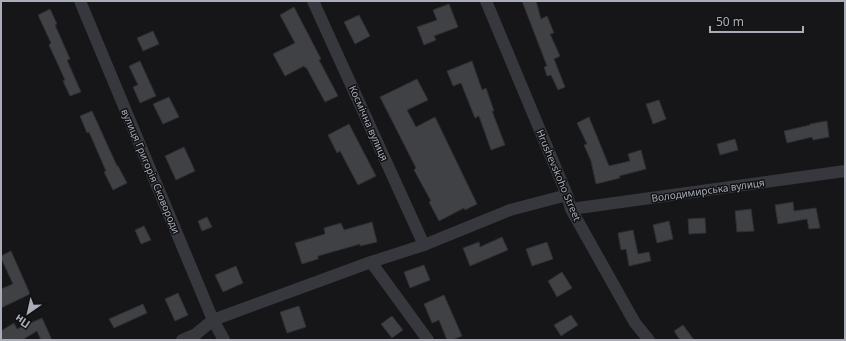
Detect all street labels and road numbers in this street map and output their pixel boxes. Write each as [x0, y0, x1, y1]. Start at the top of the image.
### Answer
street label: Космічна вулиця [346, 83, 392, 163]
street label: вулиця Григорія Сковороди [118, 106, 184, 236]
street label: Hrushevskoho Street [533, 127, 585, 223]
street label: Володимирська вулиця [651, 175, 765, 205]

